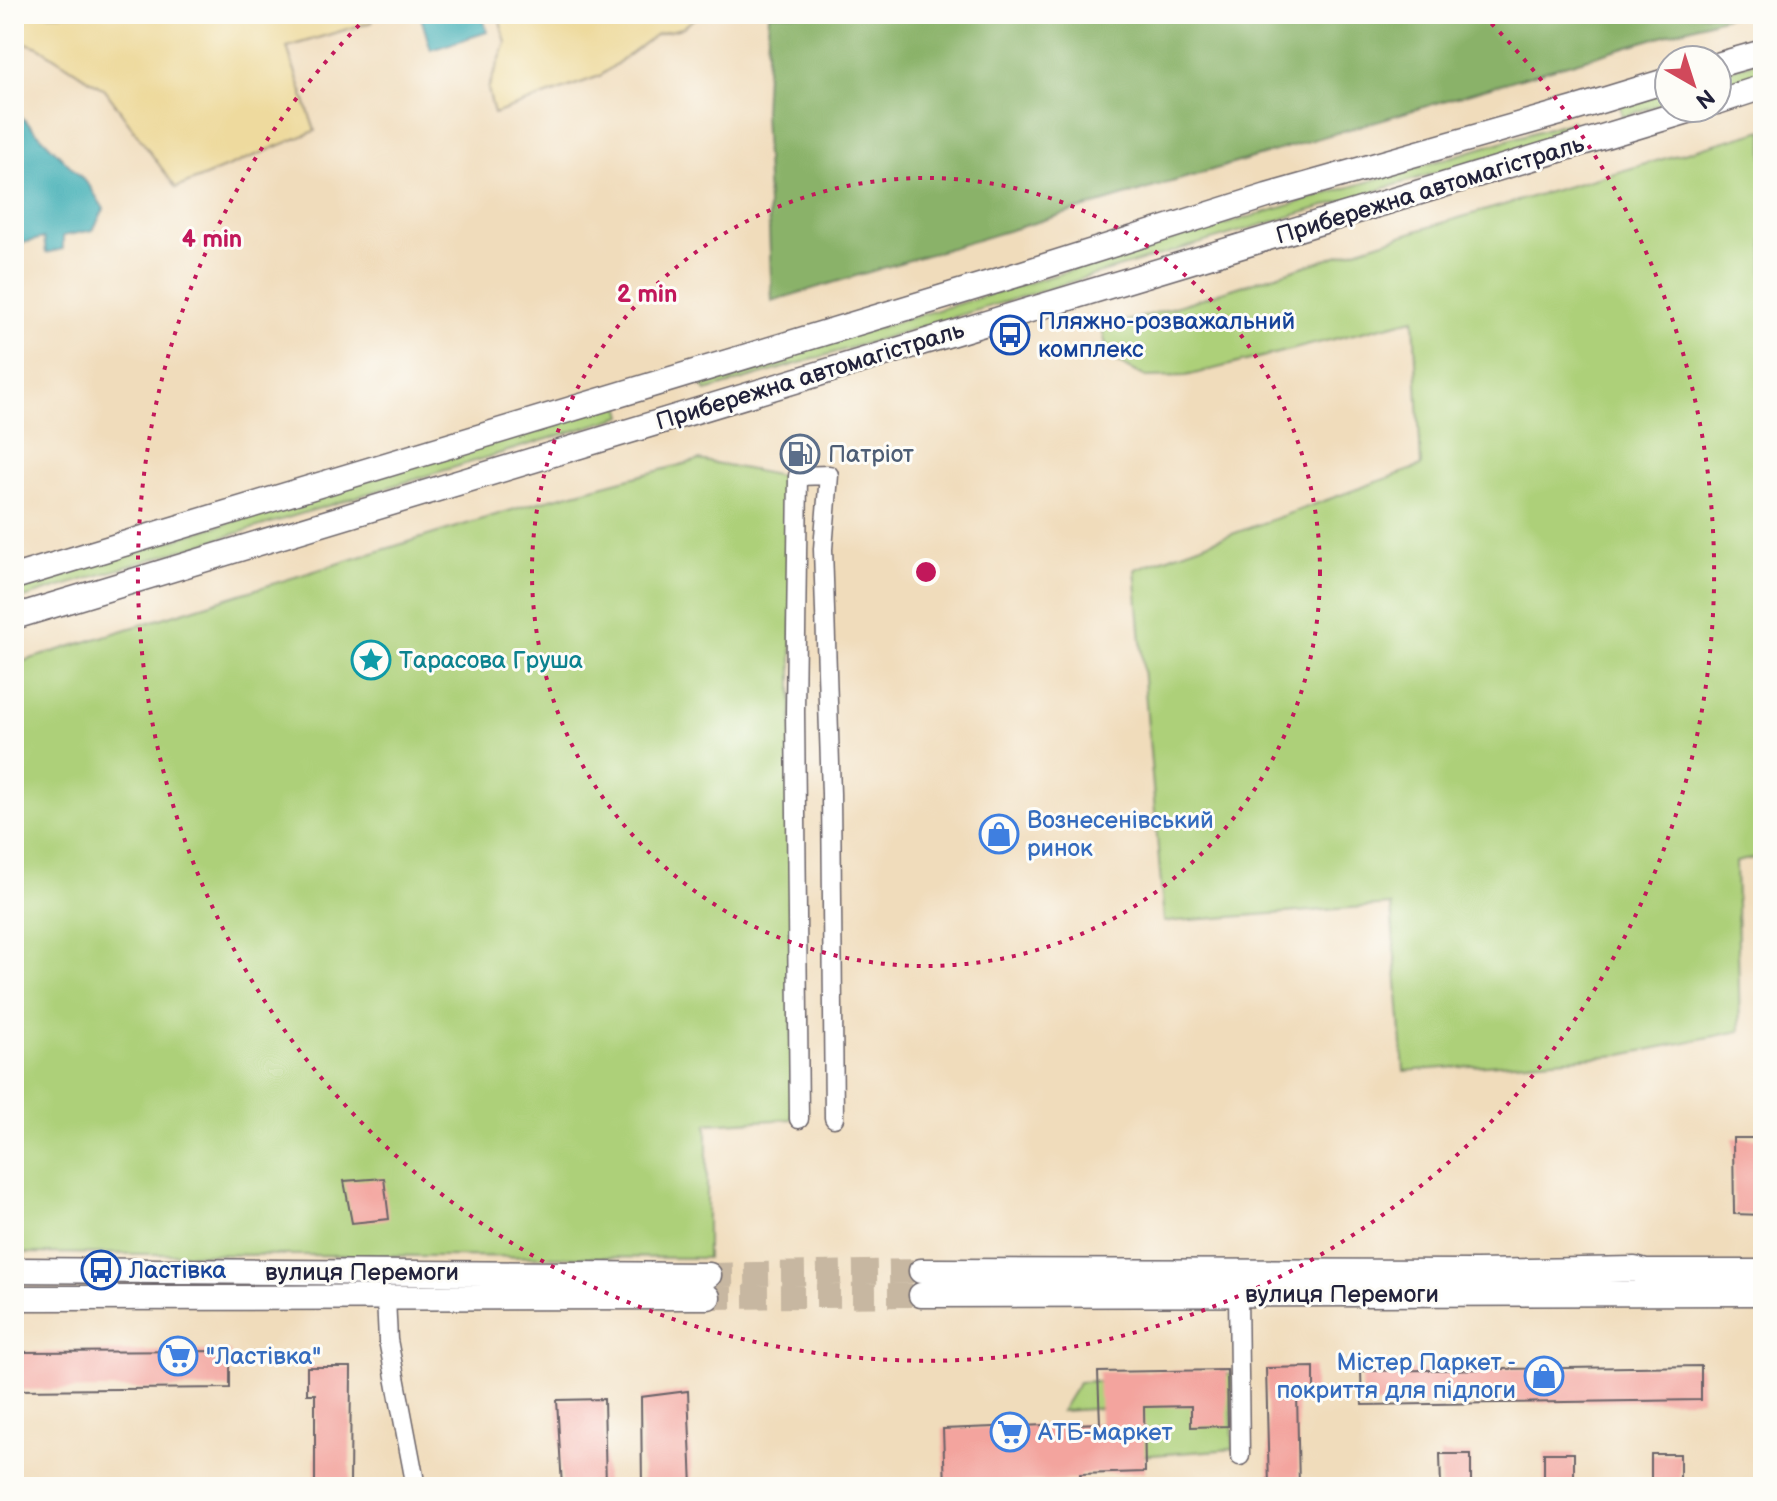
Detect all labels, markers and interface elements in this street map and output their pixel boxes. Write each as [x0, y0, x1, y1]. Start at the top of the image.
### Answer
north arrow [1653, 44, 1733, 124]
text: N [1690, 83, 1720, 114]
street label: Прибережна автомагістраль [1272, 129, 1588, 251]
text: 4 min [182, 225, 242, 254]
text: 2 min [617, 280, 677, 309]
place label: Пляжно-розважальний комплекс [1038, 307, 1295, 364]
bus stop icon: Пляжно-розважальний комплекс [989, 314, 1031, 356]
street label: Прибережна автомагістраль [652, 315, 968, 437]
fuel station icon: Патріот [779, 433, 821, 475]
place label: Патріот [828, 440, 914, 469]
centre of rings [912, 558, 940, 586]
place icon: Тарасова Груша [350, 639, 392, 681]
place label: Тарасова Груша [399, 646, 583, 675]
place label: Вознесенівський ринок [1027, 806, 1214, 863]
shop icon: Вознесенівський ринок [978, 813, 1020, 855]
bus stop icon: Ластівка [80, 1249, 122, 1291]
place label: Ластівка [128, 1256, 226, 1285]
street label: вулиця Перемоги [265, 1258, 459, 1287]
street label: вулиця Перемоги [1245, 1280, 1439, 1309]
supermarket icon: "Ластівка" [157, 1335, 199, 1377]
place label: "Ластівка" [206, 1342, 321, 1371]
place label: Містер Паркет - покриття для підлоги [1276, 1348, 1516, 1405]
shop icon: Містер Паркет - покриття для підлоги [1523, 1355, 1565, 1397]
supermarket icon: АТБ-маркет [989, 1411, 1031, 1453]
place label: АТБ-маркет [1037, 1418, 1173, 1447]

